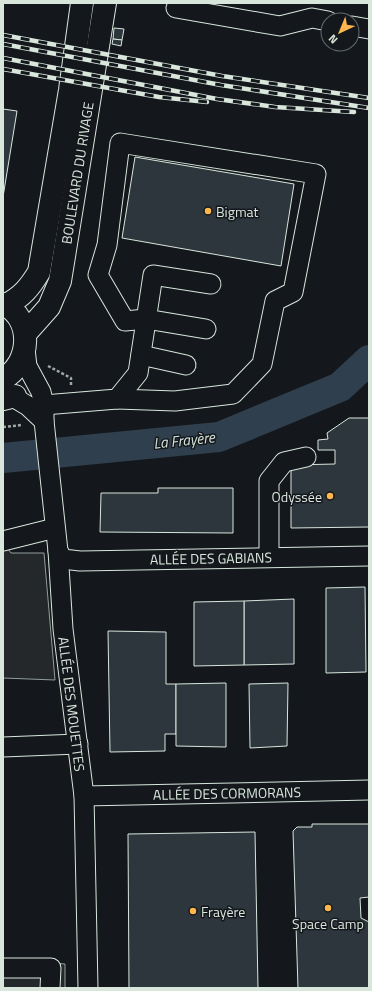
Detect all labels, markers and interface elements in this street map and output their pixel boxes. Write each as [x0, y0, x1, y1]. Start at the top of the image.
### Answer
north arrow [320, 12, 360, 52]
text: N [325, 31, 341, 48]
street label: BOULEVARD DU RIVAGE [55, 100, 99, 246]
place label: Bigmat [216, 201, 259, 222]
marker: Bigmat [203, 206, 213, 216]
water label: La Frayère [152, 425, 217, 455]
place label: Odyssée [272, 486, 322, 507]
marker: Odyssée [325, 491, 335, 501]
street label: ALLÉE DES GABIANS [150, 546, 272, 570]
street label: ALLÉE DES MOUETTES [53, 635, 91, 773]
street label: ALLÉE DES CORMORANS [153, 781, 301, 805]
place label: Frayère [201, 901, 245, 922]
marker: Space Camp [323, 903, 333, 913]
marker: Frayère [188, 906, 198, 916]
place label: Space Camp [292, 913, 364, 934]

